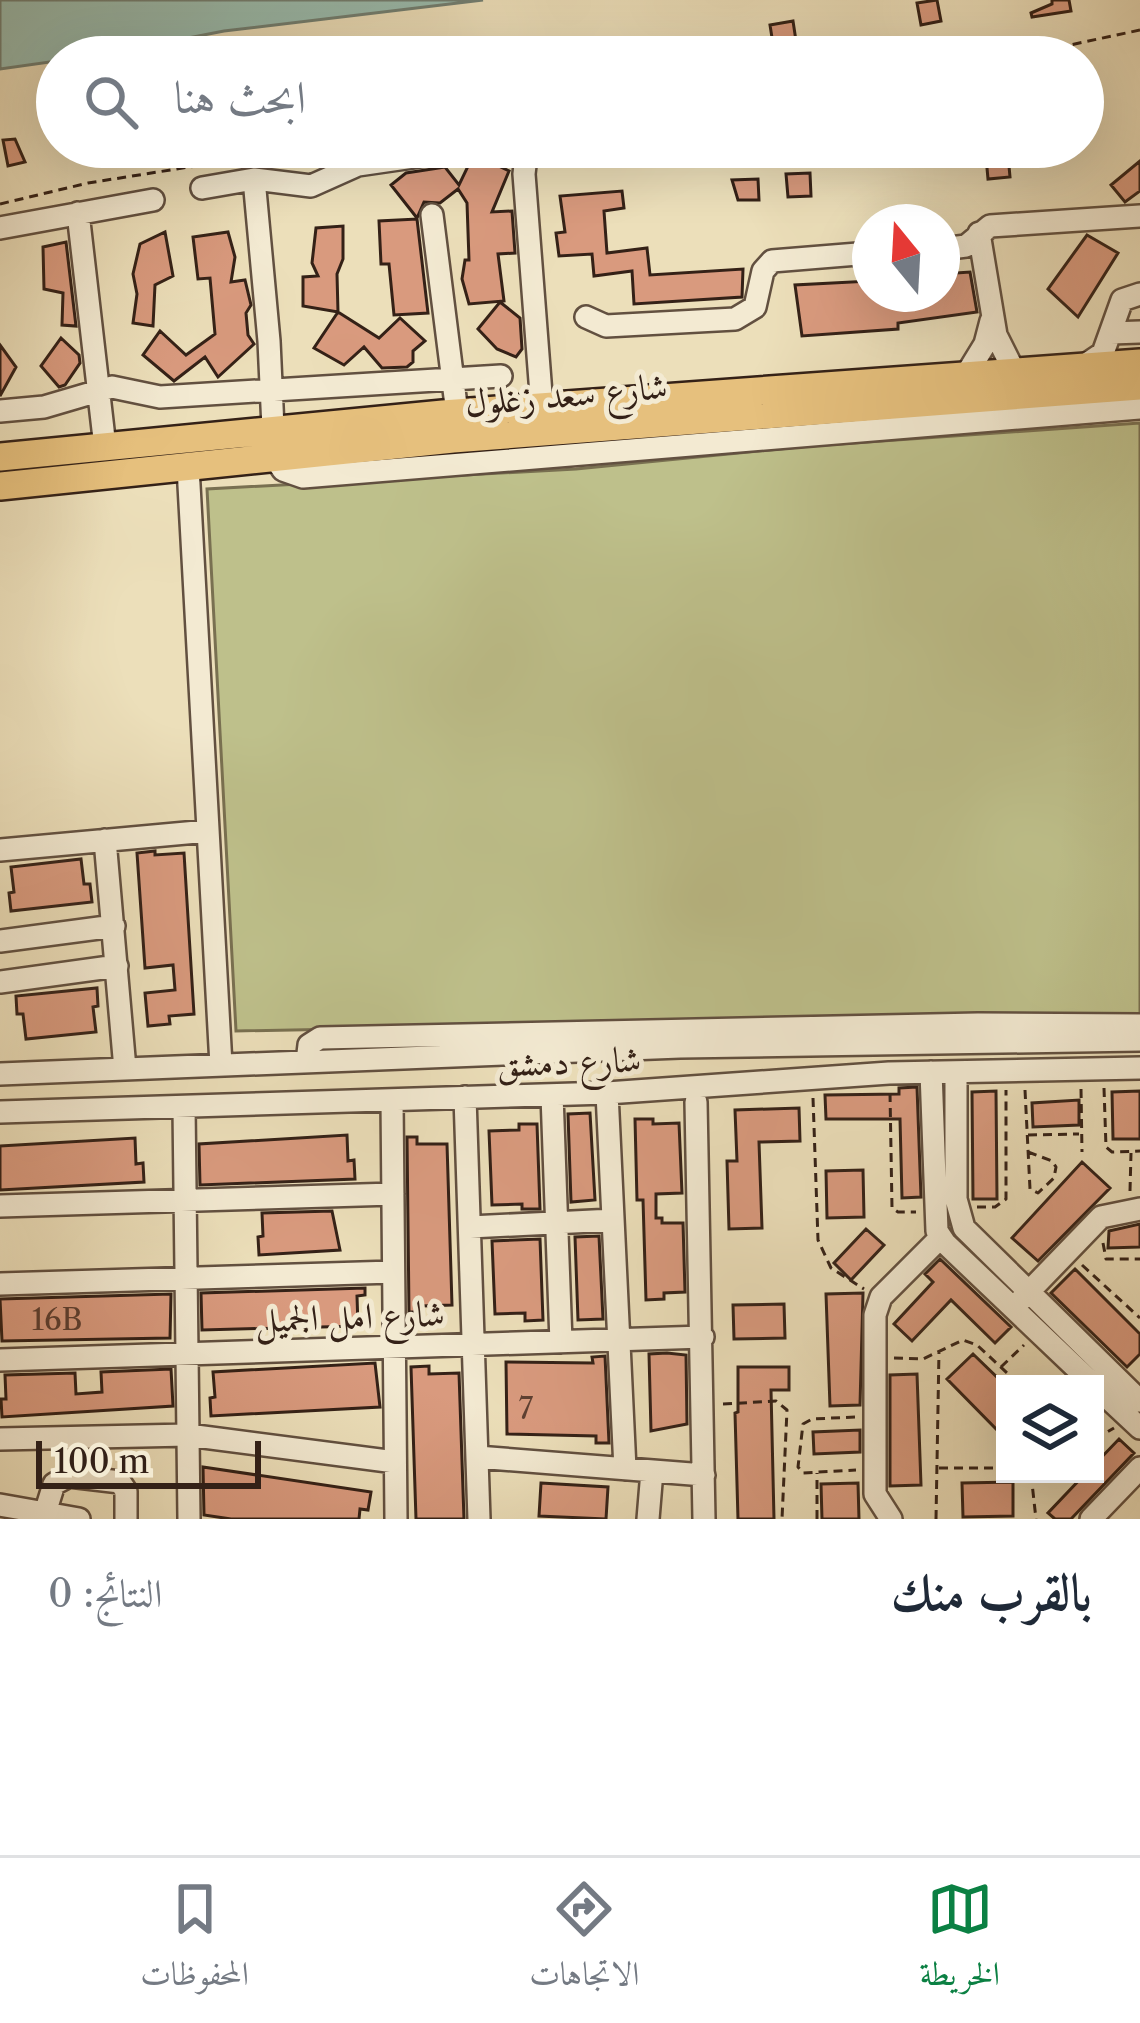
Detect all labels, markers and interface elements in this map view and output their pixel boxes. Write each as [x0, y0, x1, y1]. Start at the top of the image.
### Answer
search box [36, 36, 1104, 168]
icon: search [78, 69, 144, 135]
text: ابحث هنا [174, 69, 306, 125]
north arrow [852, 204, 960, 312]
street label: شارع سعد زغلول [463, 363, 670, 434]
street label: شارع دمشق [496, 1036, 642, 1095]
street label: شارع امل الجميل [254, 1291, 446, 1350]
house number: 16B [31, 1301, 83, 1338]
map controls [996, 1375, 1104, 1483]
button: layers [996, 1375, 1104, 1483]
house number: 7 [519, 1390, 534, 1427]
scale bar [36, 1435, 261, 1488]
text: 100 m [54, 1441, 149, 1482]
text: بالقرب منك [891, 1561, 1092, 1623]
text: النتائج: 0 [48, 1569, 163, 1617]
tab: المحفوظات [140, 1876, 249, 2006]
tab: الاتجاهات [529, 1876, 639, 2006]
tab: الخريطة [920, 1876, 1000, 2006]

